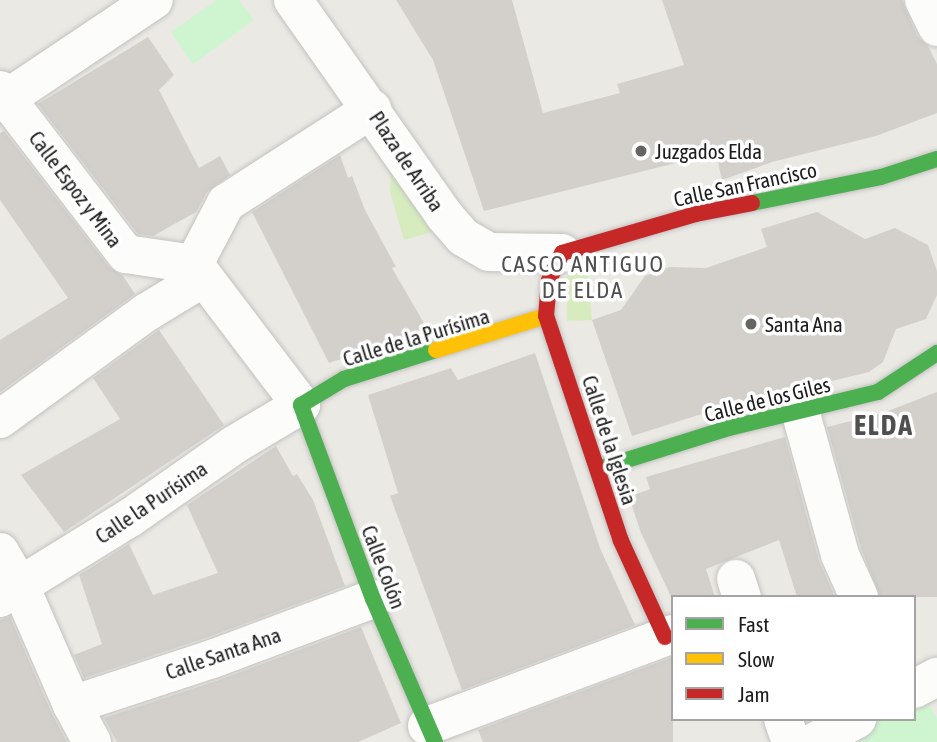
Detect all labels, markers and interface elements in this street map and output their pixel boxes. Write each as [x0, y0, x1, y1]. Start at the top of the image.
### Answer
street label: Plaza de Arriba [364, 106, 450, 216]
street label: Calle Espoz y Mina [24, 126, 128, 252]
place label: Juzgados Elda [655, 138, 762, 164]
marker: Juzgados Elda [633, 143, 649, 159]
street label: Calle San Francisco [671, 157, 819, 211]
district label: CASCO ANTIGUO DE ELDA [503, 250, 663, 304]
street label: Calle de la Purísima [340, 303, 492, 371]
place label: Santa Ana [765, 311, 843, 337]
marker: Santa Ana [743, 316, 759, 332]
street label: Calle de los Giles [702, 371, 832, 427]
street label: Calle de la Iglesia [577, 372, 643, 508]
district label: ELDA [854, 408, 914, 442]
street label: Calle la Purísima [90, 455, 212, 549]
street label: Calle Colón [357, 522, 411, 612]
legend [671, 595, 916, 721]
text: Fast [738, 612, 769, 636]
street label: Calle Santa Ana [162, 622, 284, 684]
text: Slow [738, 647, 774, 671]
text: Jam [738, 682, 770, 706]

